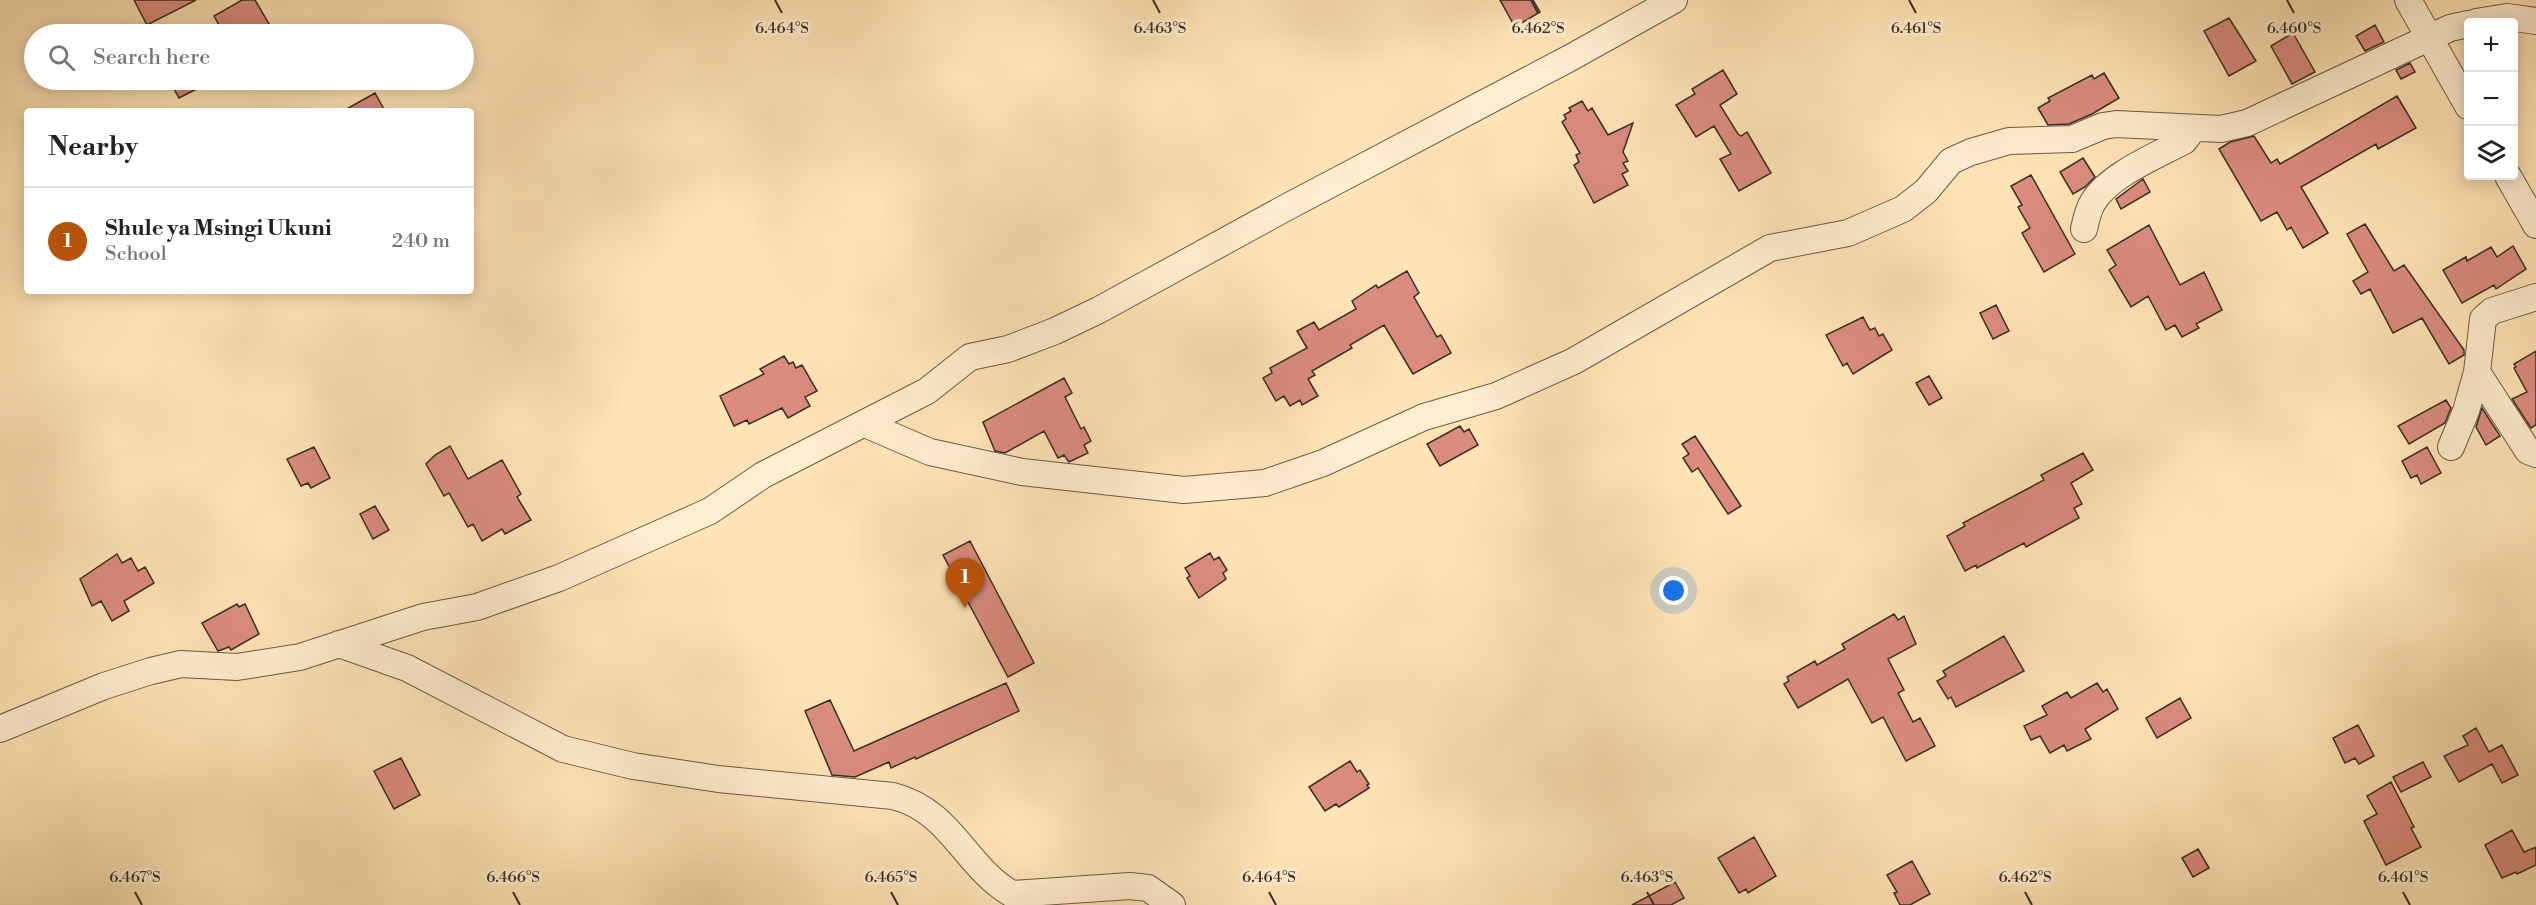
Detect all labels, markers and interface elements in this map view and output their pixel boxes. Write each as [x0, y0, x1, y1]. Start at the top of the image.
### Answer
map controls [2464, 18, 2518, 180]
button: + [2464, 18, 2518, 72]
text: 6.464°S [755, 19, 809, 38]
text: 6.463°S [1134, 19, 1186, 38]
text: 6.462°S [1511, 19, 1565, 38]
text: 6.461°S [1891, 19, 1941, 38]
text: 6.460°S [2267, 19, 2321, 38]
search box [24, 24, 474, 90]
icon: search [45, 41, 78, 74]
text: Search here [93, 44, 210, 71]
button: − [2464, 72, 2518, 126]
button: layers [2464, 126, 2518, 180]
text: Nearby [48, 131, 138, 163]
text: Shule ya Msingi Ukuni [105, 215, 332, 242]
text: 1 [63, 229, 72, 254]
text: 240 m [392, 229, 450, 254]
text: School [105, 242, 167, 267]
pin: 1 [946, 558, 984, 608]
your location [1659, 576, 1688, 605]
text: 6.467°S [109, 868, 161, 887]
text: 6.466°S [486, 868, 540, 887]
text: 6.465°S [865, 868, 917, 887]
text: 6.464°S [1242, 868, 1296, 887]
text: 6.463°S [1621, 868, 1673, 887]
text: 6.462°S [1998, 868, 2052, 887]
text: 6.461°S [2378, 868, 2428, 887]

